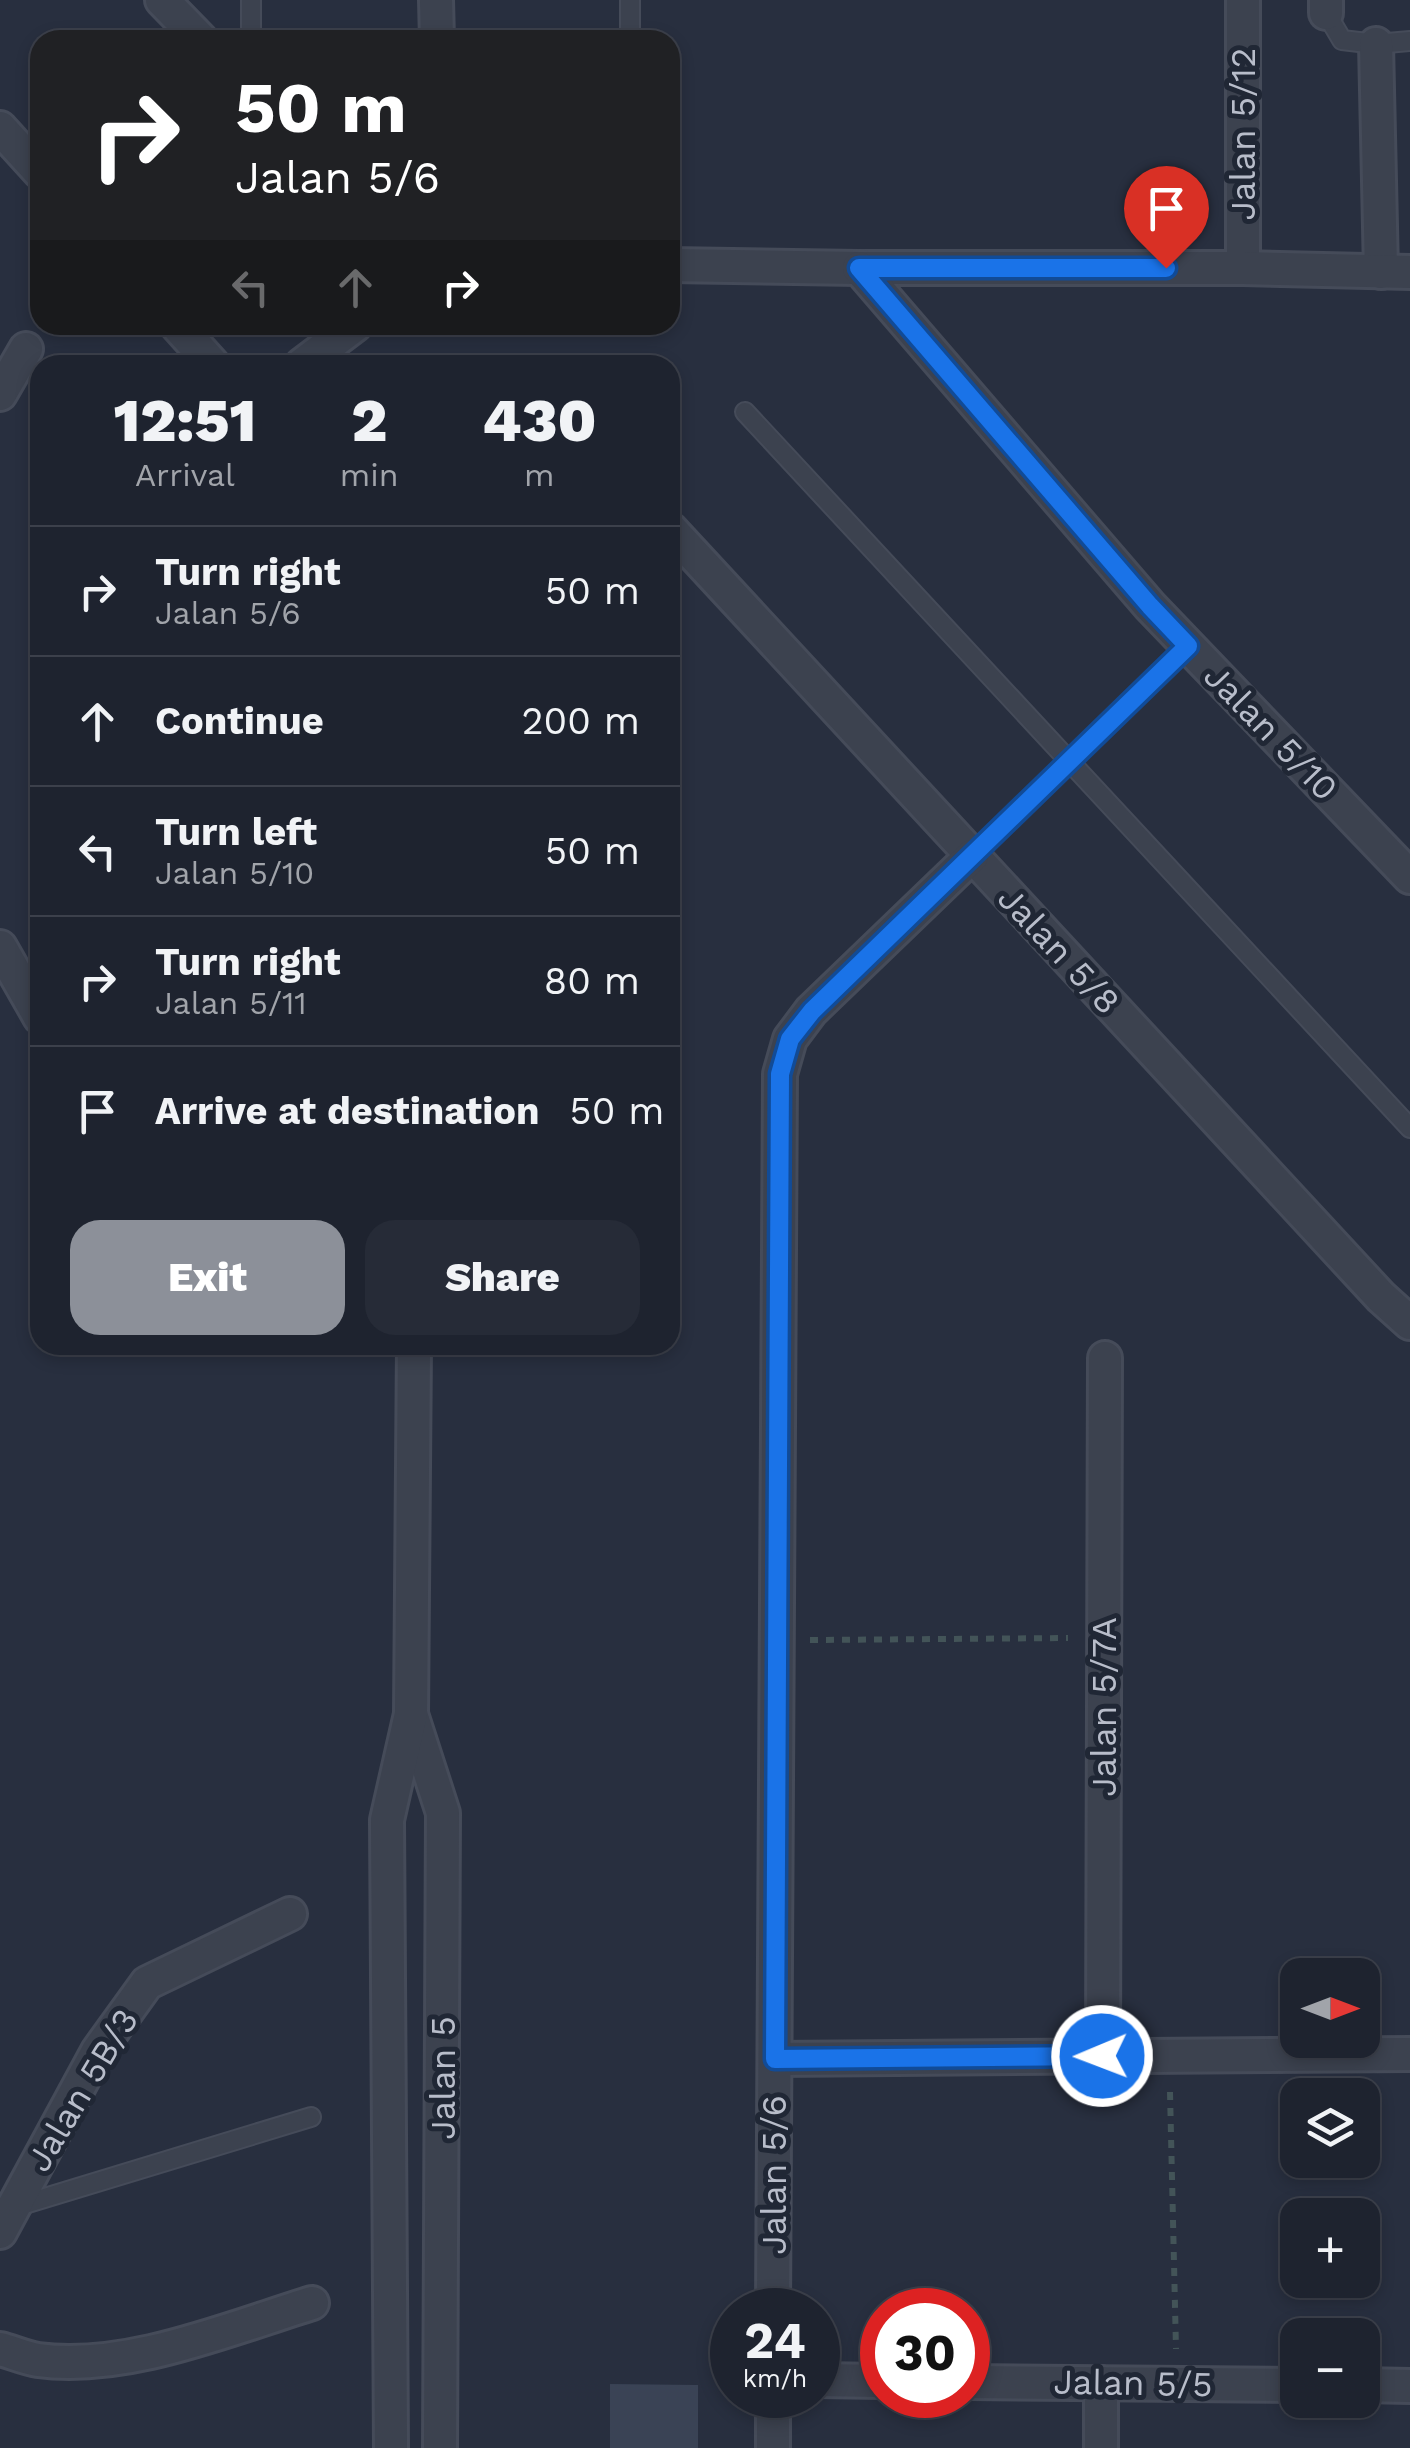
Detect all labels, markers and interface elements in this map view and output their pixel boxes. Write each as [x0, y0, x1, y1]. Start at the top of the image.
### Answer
street label: Jalan 5/12 [1222, 48, 1264, 220]
text: 50 m [235, 67, 407, 149]
icon: right [70, 70, 200, 200]
text: Jalan 5/6 [235, 151, 440, 204]
pin [1124, 166, 1209, 269]
icon: arrive [1139, 181, 1194, 236]
icon: left [223, 260, 278, 315]
icon: ahead [328, 260, 383, 315]
icon: right [433, 260, 488, 315]
text: 12:51 [113, 385, 256, 456]
text: 2 [351, 385, 387, 456]
text: 430 [482, 385, 597, 456]
text: Arrival [135, 456, 235, 494]
text: min [340, 456, 399, 494]
text: m [524, 456, 555, 494]
text: Turn right [155, 550, 341, 594]
icon: right [70, 564, 125, 619]
text: 50 m [545, 569, 640, 613]
text: Jalan 5/6 [155, 594, 301, 632]
street label: Jalan 5/10 [1195, 655, 1347, 809]
icon: ahead [70, 694, 125, 749]
text: Continue [155, 699, 324, 743]
text: 200 m [521, 699, 640, 743]
text: Turn left [155, 810, 317, 854]
icon: left [70, 824, 125, 879]
text: 50 m [545, 829, 640, 873]
text: Jalan 5/10 [155, 854, 314, 892]
street label: Jalan 5/8 [989, 877, 1129, 1023]
text: Turn right [155, 940, 341, 984]
icon: right [70, 954, 125, 1009]
text: 80 m [544, 959, 640, 1003]
text: Jalan 5/11 [155, 984, 307, 1022]
icon: arrive [70, 1084, 125, 1139]
text: Arrive at destination [155, 1089, 540, 1133]
text: 50 m [570, 1089, 665, 1133]
button: Exit [70, 1220, 345, 1335]
button: Share [365, 1220, 640, 1335]
street label: Jalan 5/7A [1083, 1617, 1125, 1797]
north arrow [1280, 1958, 1380, 2058]
map controls [1280, 1958, 1380, 2418]
street label: Jalan 5B/3 [17, 2001, 147, 2179]
position arrow [1050, 2004, 1154, 2108]
street label: Jalan 5 [422, 2016, 464, 2140]
button: layers [1280, 2078, 1380, 2178]
street label: Jalan 5/6 [753, 2095, 795, 2255]
button: + [1280, 2198, 1380, 2298]
speed limit sign: 30 [860, 2288, 990, 2418]
text: 24 [744, 2311, 806, 2370]
button: − [1280, 2318, 1380, 2418]
street label: Jalan 5/5 [1053, 2361, 1213, 2405]
text: km/h [743, 2364, 807, 2393]

